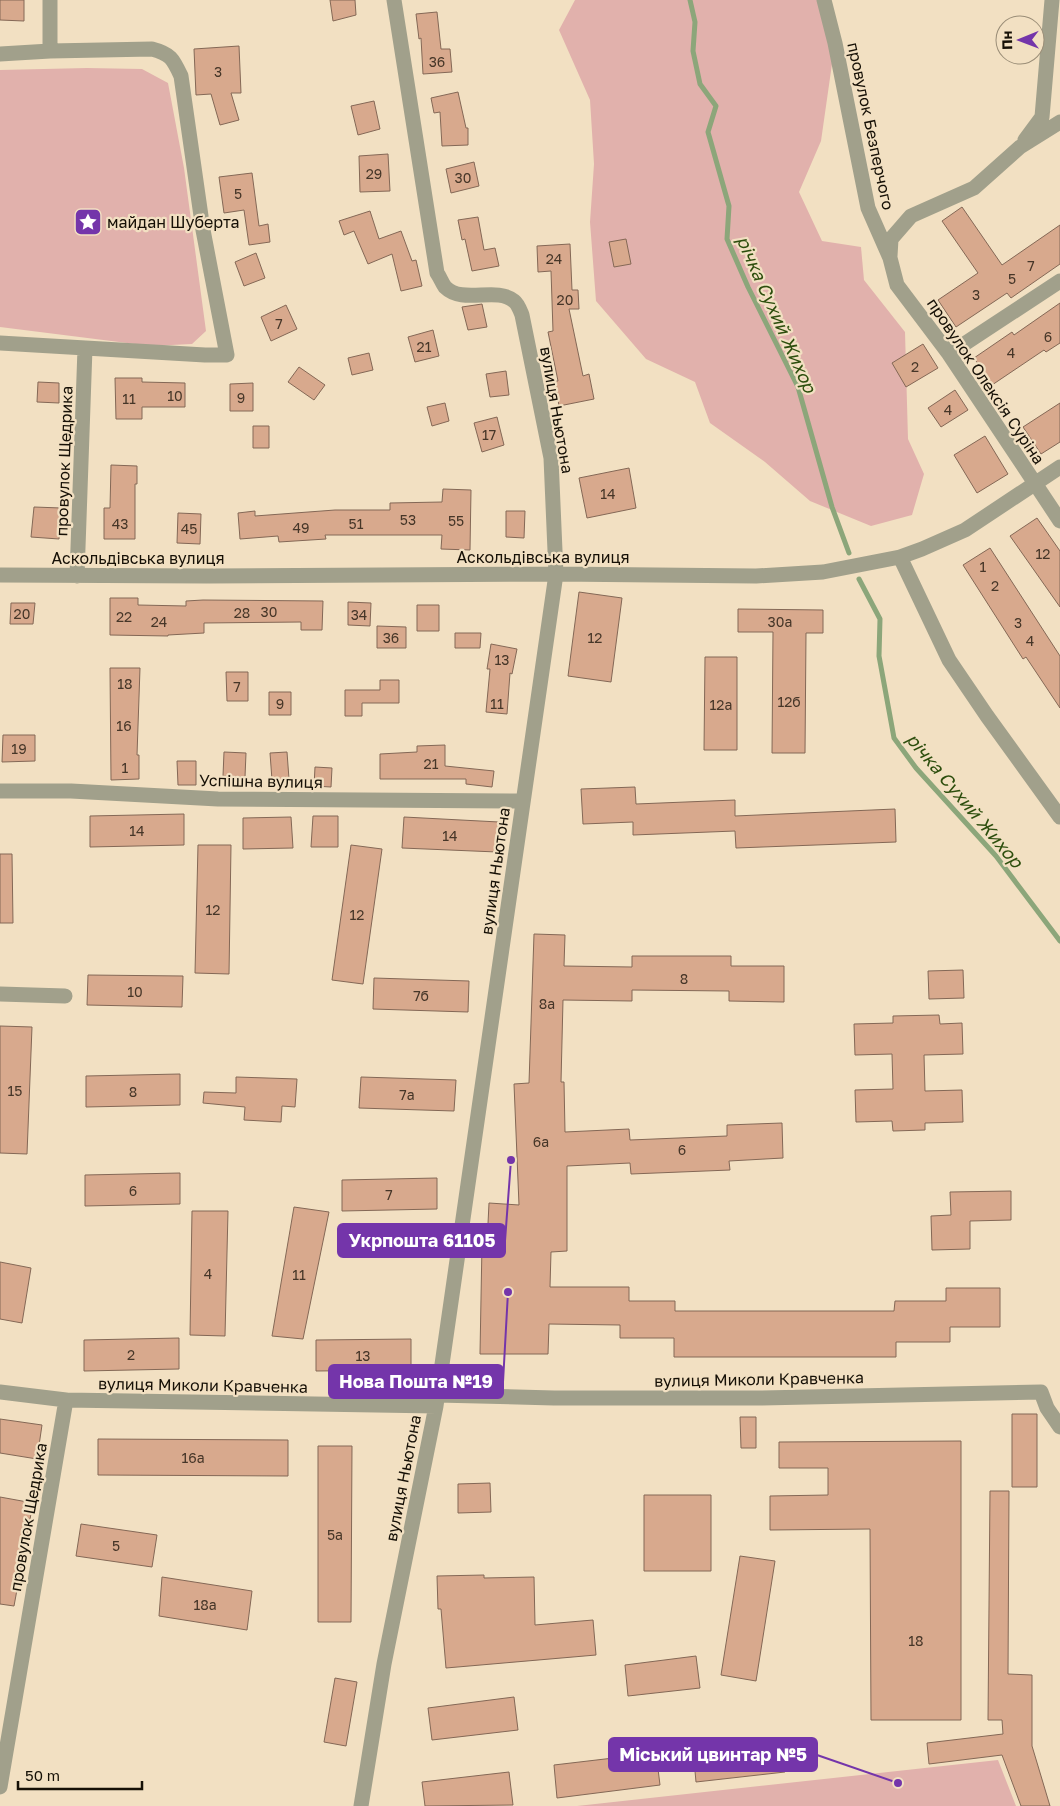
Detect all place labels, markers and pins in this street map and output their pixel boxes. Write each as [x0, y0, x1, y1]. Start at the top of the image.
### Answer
place icon: майдан Шуберта [73, 207, 103, 237]
place label: майдан Шуберта [107, 212, 239, 232]
callout: Укрпошта 61105 [338, 1224, 505, 1257]
callout: Нова Пошта №19 [329, 1365, 503, 1398]
callout: Міський цвинтар №5 [609, 1738, 817, 1771]

